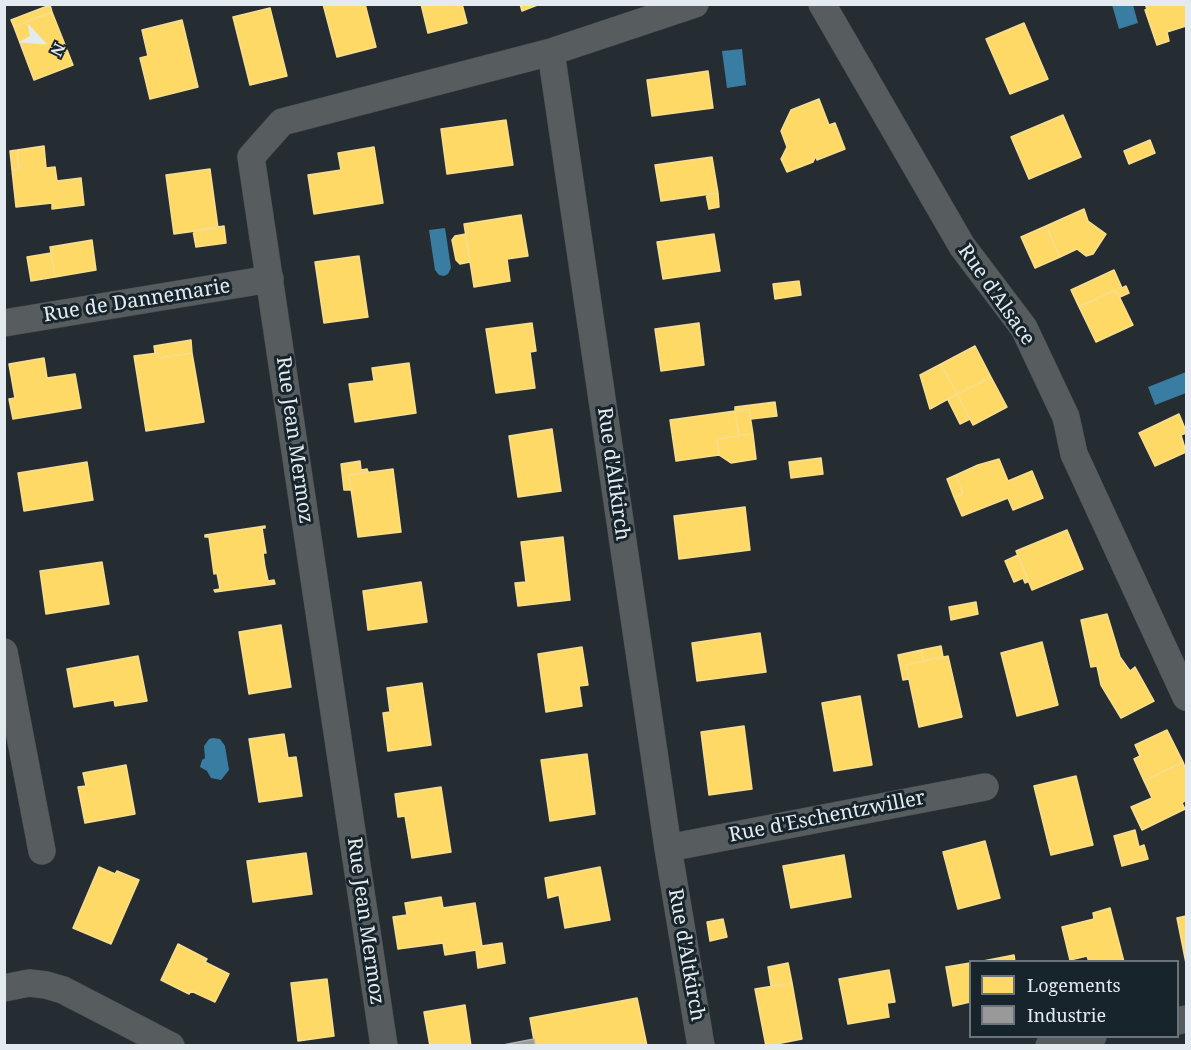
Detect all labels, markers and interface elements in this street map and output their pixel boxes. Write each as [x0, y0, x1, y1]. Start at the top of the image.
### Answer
north arrow [12, 12, 72, 72]
text: N [46, 39, 71, 60]
street label: Rue d'Alsace [952, 240, 1040, 350]
street label: Rue de Dannemarie [42, 274, 232, 328]
street label: Rue Jean Mermoz [270, 355, 318, 525]
street label: Rue d'Altkirch [592, 406, 634, 542]
street label: Rue d'Eschentzwiller [727, 786, 927, 848]
street label: Rue Jean Mermoz [341, 836, 389, 1006]
street label: Rue d'Altkirch [663, 887, 709, 1023]
legend [969, 960, 1179, 1038]
text: Logements [1027, 973, 1121, 997]
text: Industrie [1027, 1003, 1106, 1027]

